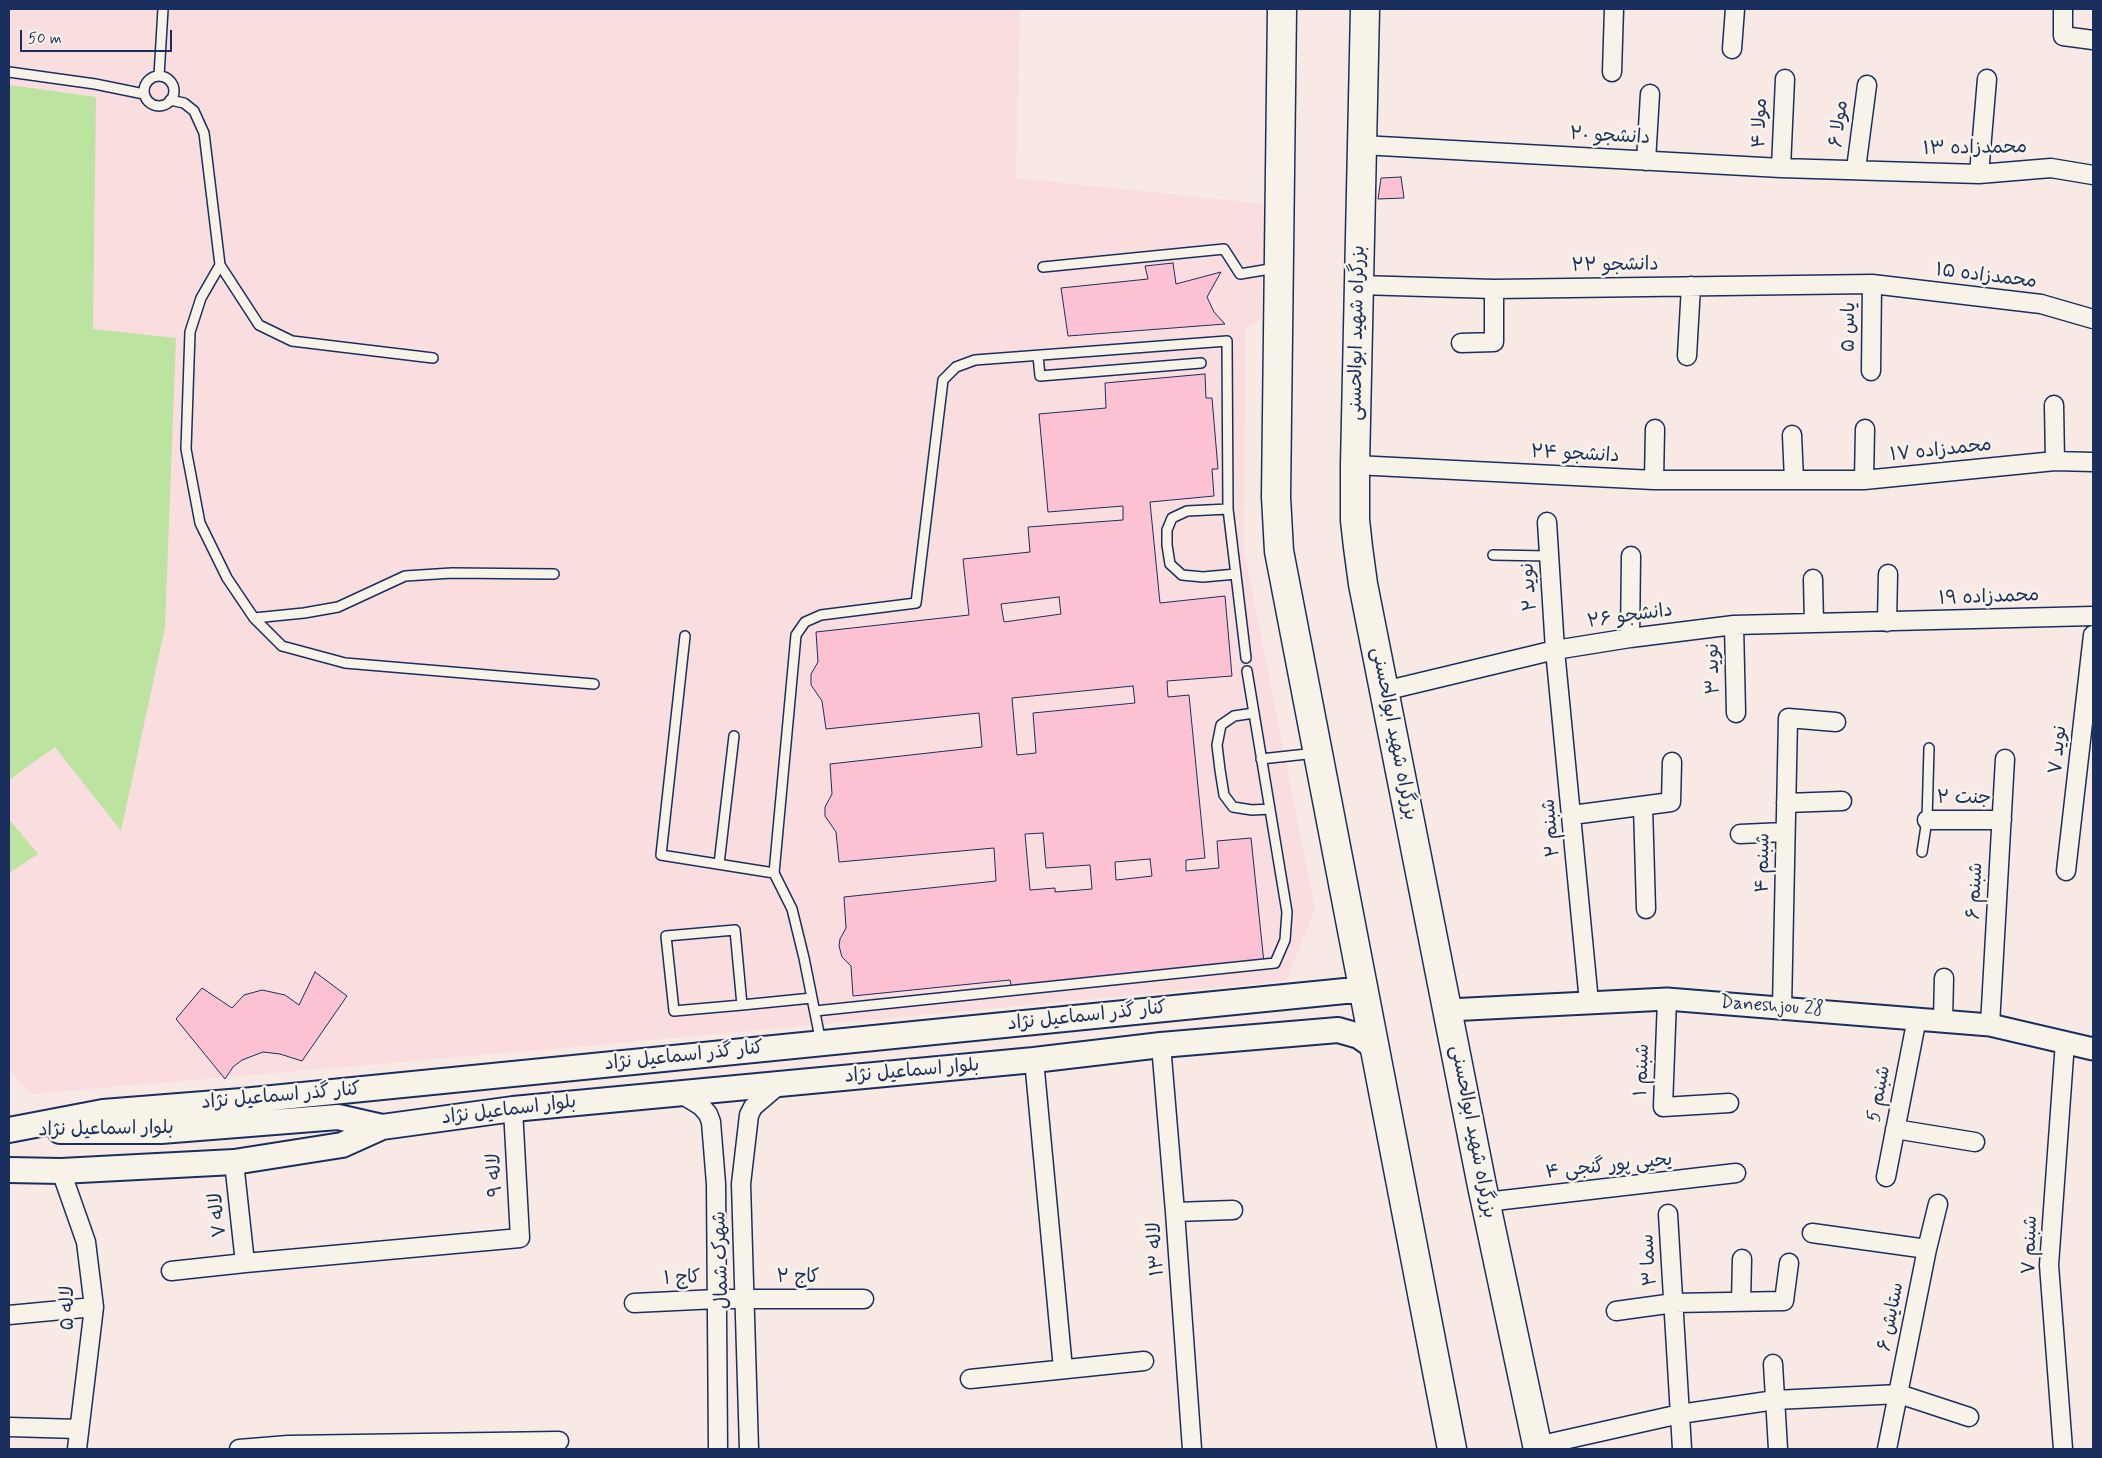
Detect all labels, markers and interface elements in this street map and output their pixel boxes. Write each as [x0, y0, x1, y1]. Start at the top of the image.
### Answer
scale bar [22, 20, 175, 52]
text: 50 m [28, 29, 62, 49]
street label: مولا ۴ [1749, 98, 1773, 148]
street label: مولا ۶ [1826, 99, 1854, 149]
street label: دانشجو ۲۰ [1569, 124, 1651, 150]
street label: محمدزاده ۱۳ [1923, 137, 2027, 161]
street label: بزرگراه شهید ابوالحسنی [1345, 245, 1371, 421]
street label: دانشجو ۲۲ [1571, 254, 1659, 278]
street label: محمدزاده ۱۵ [1934, 259, 2038, 295]
street label: یاس ۵ [1838, 302, 1862, 352]
street label: محمدزاده ۱۷ [1889, 434, 1993, 468]
street label: دانشجو ۲۴ [1530, 441, 1620, 469]
street label: نوید ۲ [1517, 562, 1543, 612]
street label: محمدزاده ۱۹ [1938, 585, 2040, 611]
street label: دانشجو ۲۶ [1586, 600, 1674, 634]
street label: نوید ۳ [1702, 643, 1726, 695]
street label: بزرگراه شهید ابوالحسنی [1365, 646, 1421, 822]
street label: نوید ۷ [2045, 724, 2073, 776]
street label: جنت ۲ [1937, 788, 1991, 810]
street label: شبنم ۲ [1538, 798, 1566, 858]
street label: شبنم ۴ [1752, 833, 1776, 893]
street label: شبنم ۶ [1963, 862, 1989, 920]
street label: Daneshjou 28 [1719, 992, 1825, 1022]
street label: کنار گذر اسماعیل نژاد [1006, 997, 1168, 1037]
street label: کنار گذر اسماعیل نژاد [603, 1037, 765, 1077]
street label: شبنم ۱ [1631, 1043, 1655, 1097]
street label: بزرگراه شهید ابوالحسنی [1444, 1044, 1500, 1220]
street label: بلوار اسماعیل نژاد [844, 1055, 980, 1089]
street label: شبنم 5 [1863, 1064, 1897, 1124]
street label: کنار گذر اسماعیل نژاد [200, 1079, 362, 1115]
street label: بلوار اسماعیل نژاد [440, 1091, 578, 1131]
street label: بلوار اسماعیل نژاد [38, 1117, 174, 1143]
street label: یحیی پور گنجی ۴ [1544, 1149, 1674, 1185]
street label: لاله ۹ [483, 1153, 509, 1197]
street label: لاله ۷ [205, 1191, 233, 1239]
street label: شهرک شمال [709, 1210, 735, 1310]
street label: شبنم ۷ [2019, 1215, 2043, 1275]
street label: لاله ۱۳ [1144, 1221, 1170, 1277]
street label: سما ۳ [1637, 1233, 1663, 1287]
street label: کاج ۱ [663, 1267, 701, 1291]
street label: کاج ۲ [777, 1267, 819, 1289]
street label: ستایش ۶ [1874, 1281, 1910, 1353]
street label: لاله ۵ [58, 1286, 80, 1330]

